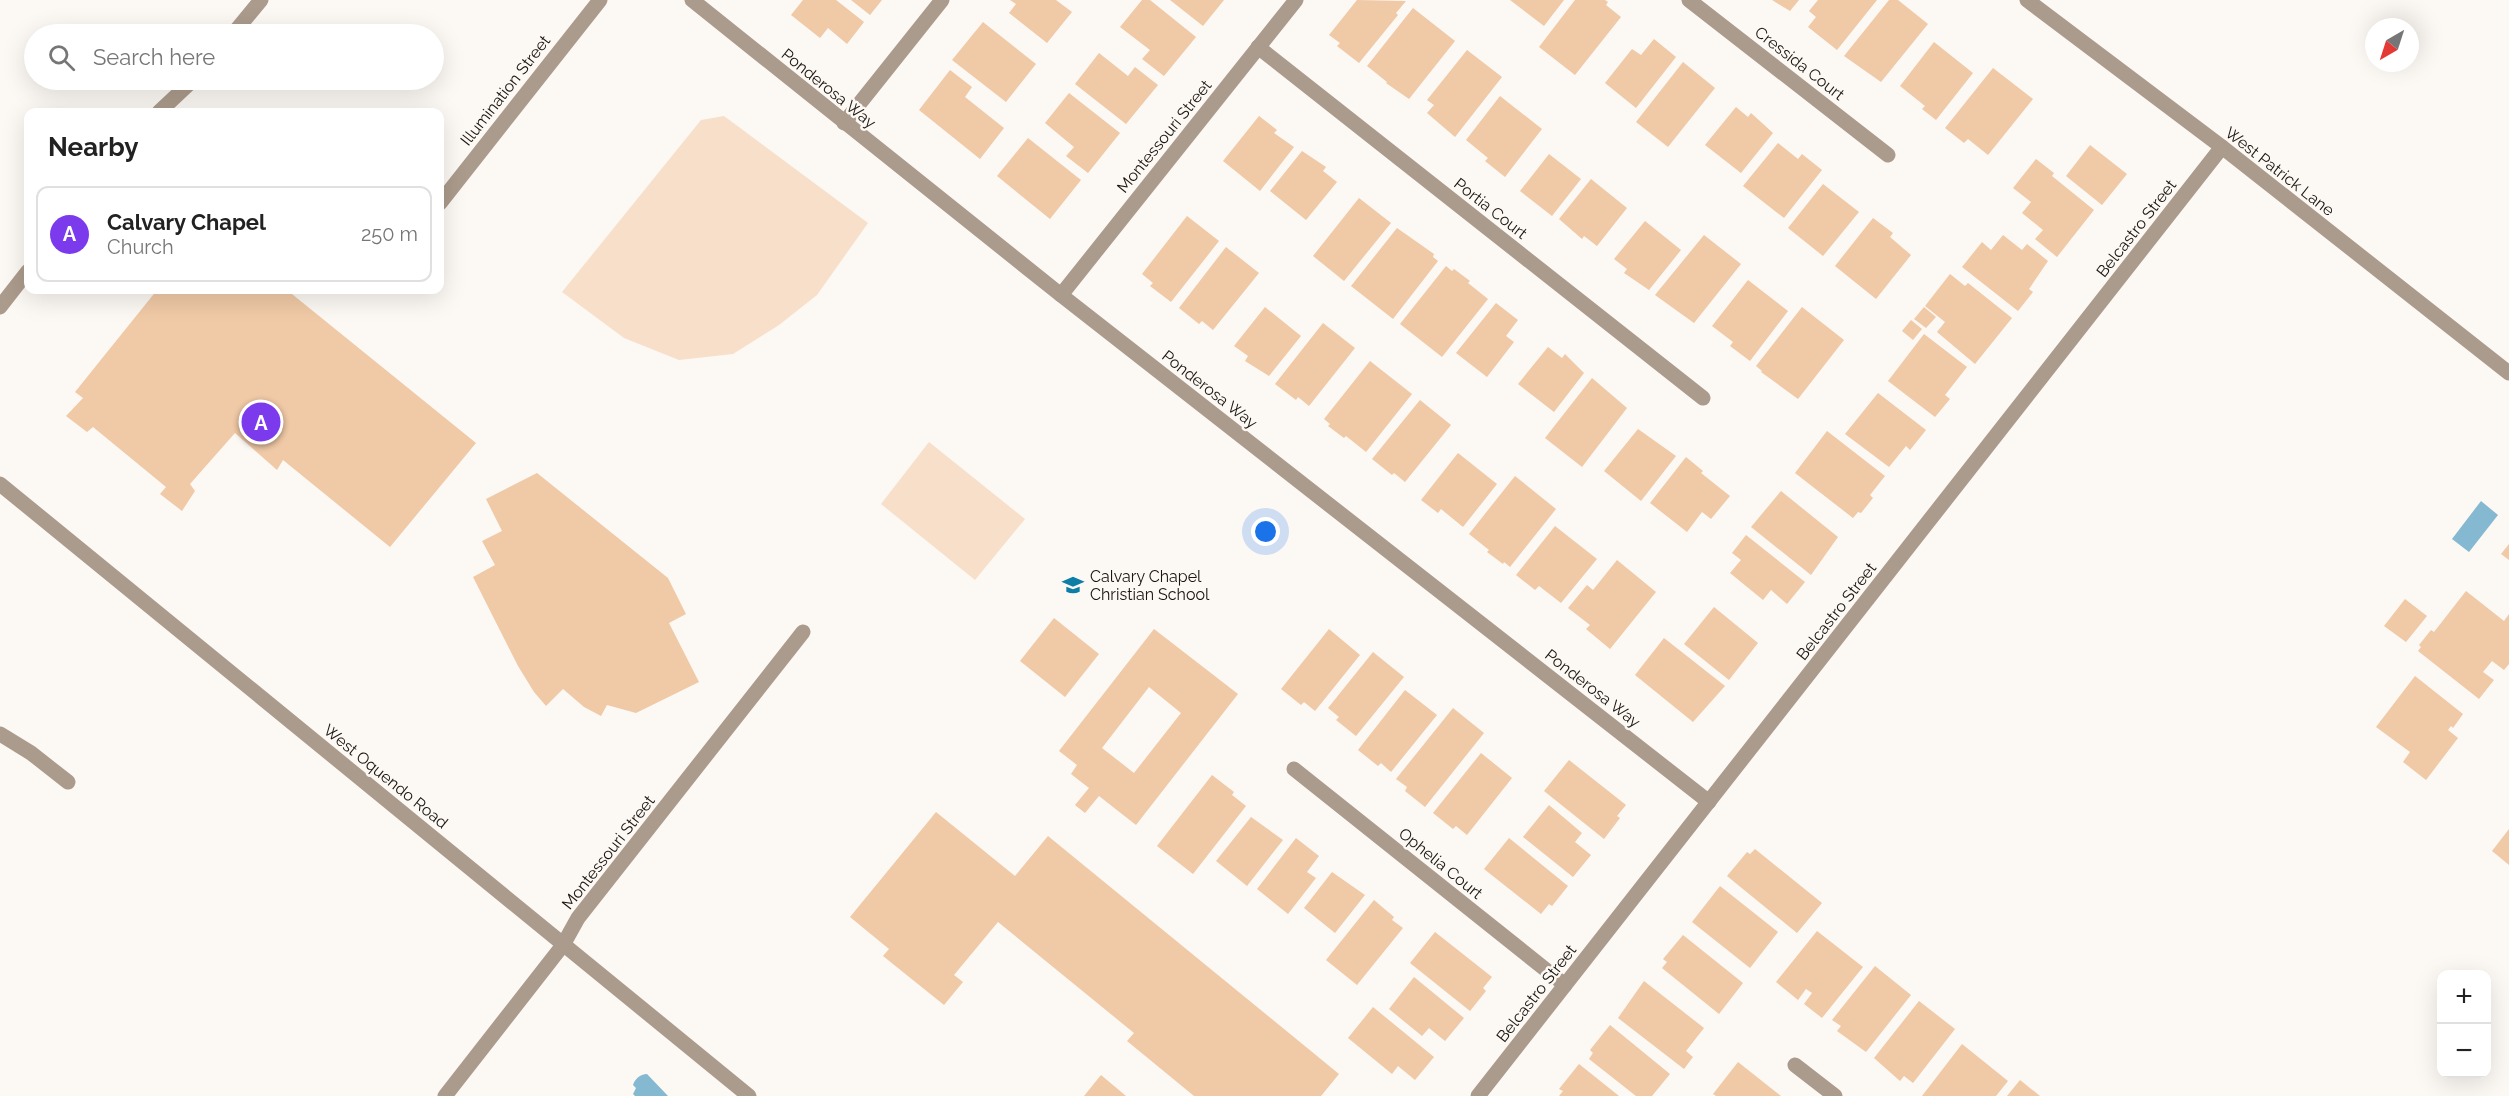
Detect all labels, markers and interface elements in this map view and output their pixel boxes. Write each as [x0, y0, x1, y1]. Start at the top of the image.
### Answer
north arrow [2365, 18, 2419, 72]
street label: Cressida Court [1751, 23, 1849, 105]
search box [24, 24, 444, 90]
street label: Illumination Street [457, 31, 555, 149]
icon: search [45, 41, 78, 74]
text: Search here [93, 44, 215, 70]
street label: Ponderosa Way [778, 45, 880, 132]
street label: Montessouri Street [1113, 76, 1216, 196]
street label: West Patrick Lane [2221, 123, 2338, 220]
text: Nearby [48, 132, 138, 162]
street label: Portia Court [1450, 174, 1532, 243]
street label: Belcastro Street [2092, 175, 2181, 281]
text: Calvary Chapel [107, 209, 266, 235]
text: A [63, 222, 76, 246]
text: 250 m [361, 222, 418, 246]
text: Church [107, 235, 174, 259]
street label: Ponderosa Way [1158, 346, 1261, 433]
pin: A [242, 400, 280, 444]
your location [1251, 517, 1280, 546]
street label: Belcastro Street [1792, 558, 1881, 664]
place label: Calvary Chapel Christian School [1090, 567, 1210, 604]
school or university icon: Calvary Chapel Christian School [1061, 573, 1085, 597]
street label: Ponderosa Way [1541, 645, 1644, 732]
street label: West Oquendo Road [320, 720, 452, 832]
street label: Montessouri Street [558, 791, 659, 913]
street label: Ophelia Court [1395, 824, 1487, 903]
street label: Belcastro Street [1492, 940, 1581, 1046]
map controls [2437, 970, 2491, 1078]
button: + [2437, 970, 2491, 1024]
button: − [2437, 1024, 2491, 1078]

